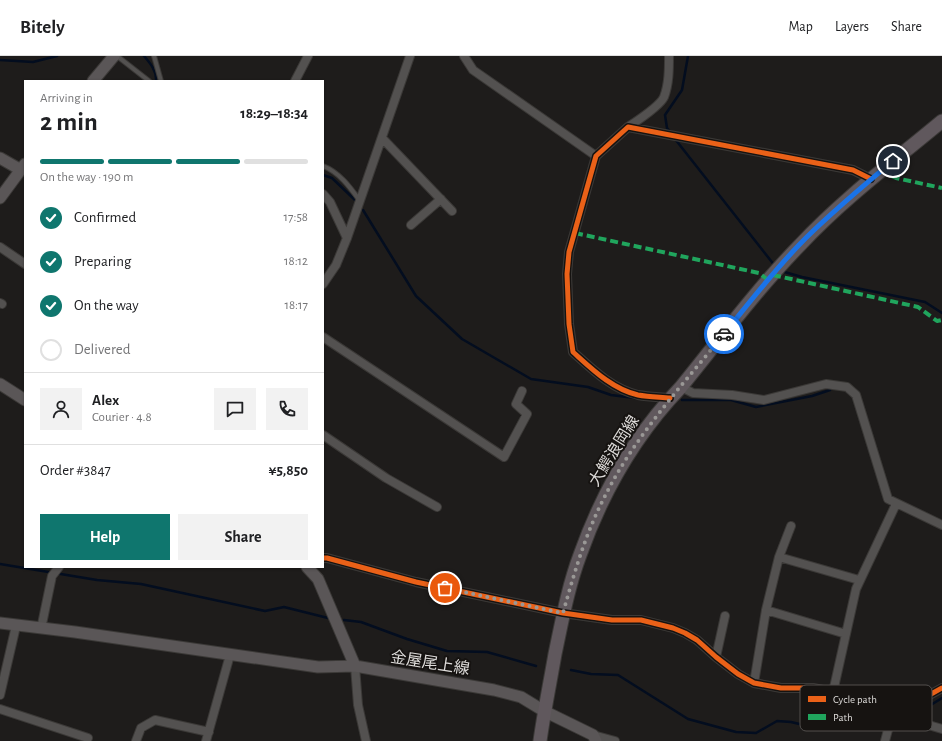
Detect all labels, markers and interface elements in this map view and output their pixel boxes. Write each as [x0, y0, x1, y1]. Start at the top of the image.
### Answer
text: Bitely [20, 18, 65, 37]
text: Map [788, 20, 813, 34]
text: Layers [835, 20, 869, 34]
text: Share [891, 20, 922, 34]
text: Arriving in [40, 92, 93, 105]
text: 18:29–18:34 [240, 106, 308, 121]
text: 2 min [40, 109, 98, 135]
pin [876, 144, 910, 178]
icon: home [882, 150, 904, 172]
text: On the way · 190 m [40, 171, 133, 184]
icon: check [40, 207, 62, 229]
text: Confirmed [74, 210, 136, 225]
text: 17:58 [284, 211, 308, 224]
icon: check [40, 251, 62, 273]
text: Preparing [74, 254, 131, 269]
text: 18:12 [284, 255, 308, 268]
icon: check [40, 295, 62, 317]
text: On the way [74, 298, 139, 313]
text: 18:17 [284, 299, 308, 312]
courier [704, 314, 744, 354]
icon: car [713, 323, 735, 345]
text: Delivered [74, 342, 131, 357]
button: person [40, 388, 82, 430]
button: chat [214, 388, 256, 430]
button: phone [266, 388, 308, 430]
text: Alex [92, 393, 119, 408]
text: Courier · 4.8 [92, 411, 152, 424]
street label: 大鰐浪岡線 [585, 412, 642, 489]
text: Order #3847 [40, 463, 111, 478]
text: ¥5,850 [269, 463, 308, 478]
button: Help [40, 514, 170, 560]
button: Share [178, 514, 308, 560]
pin [428, 571, 462, 605]
icon: bag [434, 577, 456, 599]
street label: 金屋尾上線 [389, 648, 471, 677]
legend [800, 685, 932, 731]
text: Cycle path [833, 694, 877, 705]
text: Path [833, 712, 853, 723]

